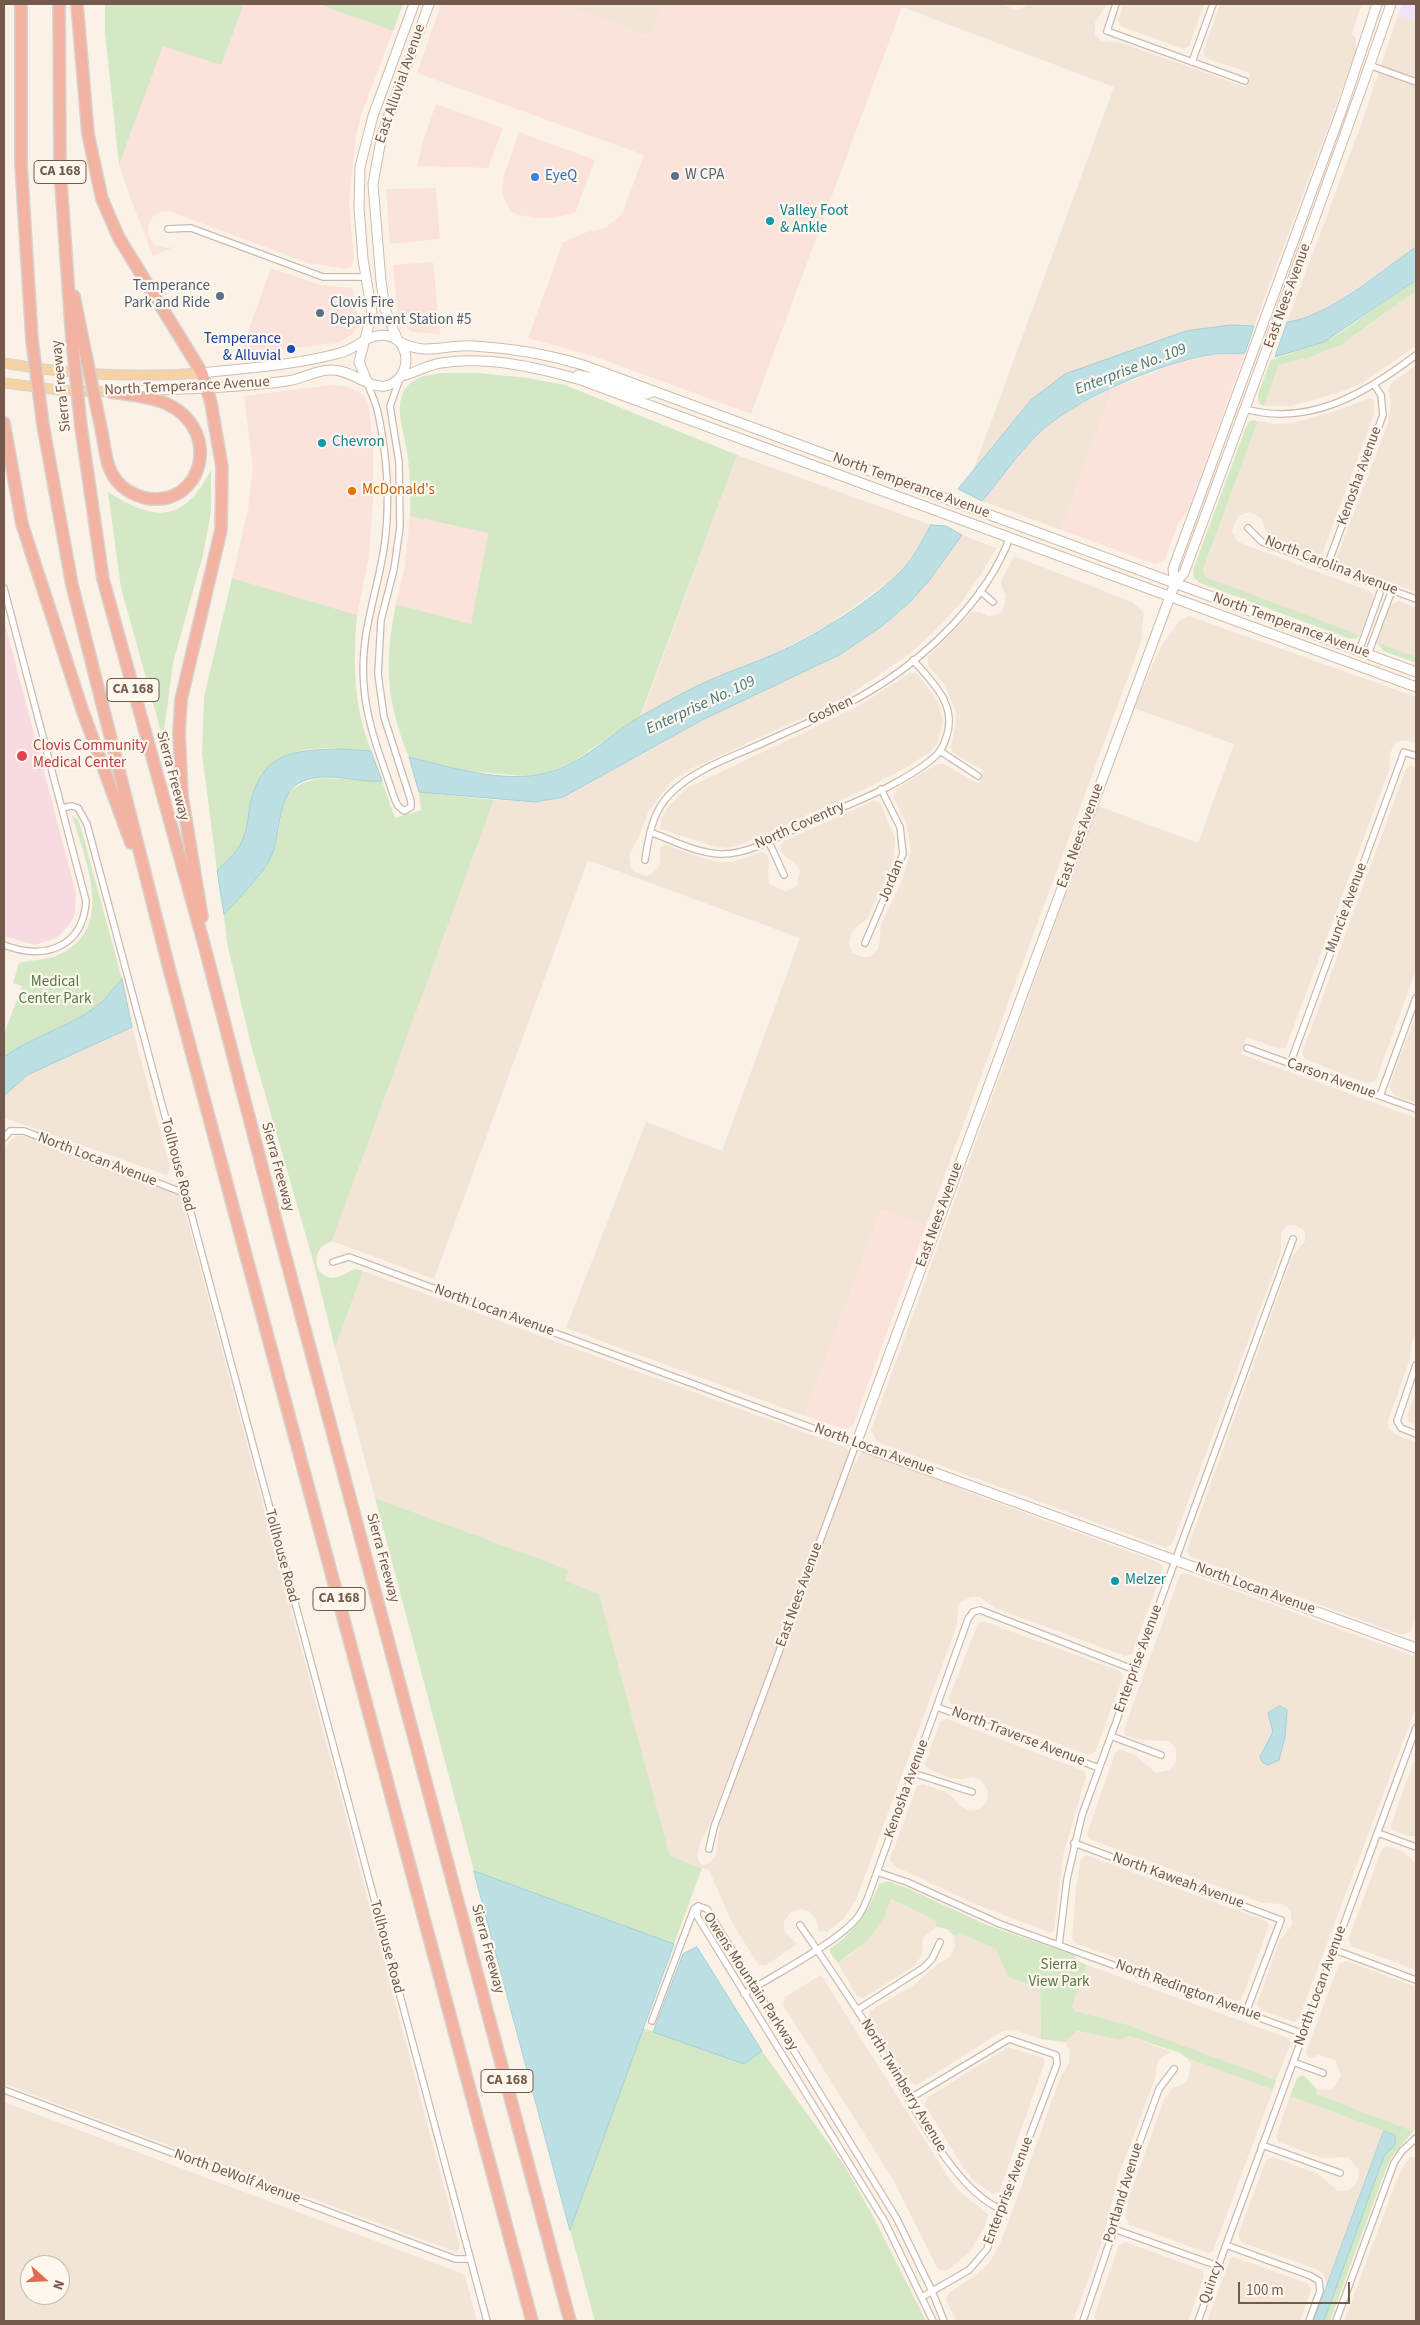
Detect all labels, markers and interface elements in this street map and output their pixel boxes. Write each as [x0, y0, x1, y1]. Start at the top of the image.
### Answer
street label: East Alluvial Avenue [372, 22, 430, 146]
road number: CA 168 [34, 160, 86, 183]
place label: W CPA [685, 167, 724, 185]
place label: EyeQ [545, 168, 577, 186]
marker: W CPA [669, 170, 681, 182]
marker: EyeQ [529, 171, 541, 183]
place label: Valley Foot & Ankle [780, 203, 848, 238]
marker: Valley Foot & Ankle [764, 215, 776, 227]
street label: East Nees Avenue [1261, 241, 1315, 351]
place label: Temperance Park and Ride [124, 278, 210, 313]
marker: Temperance Park and Ride [214, 290, 226, 302]
place label: Clovis Fire Department Station #5 [330, 295, 472, 330]
marker: Clovis Fire Department Station #5 [314, 307, 326, 319]
place label: Temperance & Alluvial [204, 331, 281, 366]
street label: Sierra Freeway [48, 339, 76, 433]
water label: Enterprise No. 109 [1073, 340, 1189, 400]
marker: Temperance & Alluvial [285, 343, 297, 355]
street label: North Temperance Avenue [104, 374, 270, 400]
street label: Kenosha Avenue [1334, 424, 1386, 528]
place label: Chevron [332, 434, 385, 452]
marker: Chevron [316, 437, 328, 449]
street label: North Temperance Avenue [830, 449, 992, 523]
place label: McDonald's [362, 482, 435, 500]
marker: McDonald's [346, 485, 358, 497]
street label: North Carolina Avenue [1262, 532, 1400, 600]
street label: North Temperance Avenue [1210, 589, 1372, 663]
water label: Enterprise No. 109 [644, 672, 758, 740]
road number: CA 168 [107, 678, 159, 702]
street label: Goshen [806, 693, 856, 729]
street label: Sierra Freeway [151, 729, 193, 823]
place label: Clovis Community Medical Center [33, 738, 147, 773]
marker: Clovis Community Medical Center [15, 749, 29, 763]
street label: East Nees Avenue [1054, 781, 1108, 891]
street label: North Coventry [752, 798, 848, 854]
street label: Jordan [875, 857, 909, 905]
street label: Muncie Avenue [1322, 861, 1372, 955]
park label: Medical Center Park [19, 974, 91, 1009]
street label: Carson Avenue [1284, 1055, 1378, 1103]
street label: Tollhouse Road [156, 1116, 198, 1214]
street label: Sierra Freeway [256, 1120, 298, 1214]
street label: North Locan Avenue [35, 1129, 159, 1191]
street label: East Nees Avenue [913, 1160, 967, 1270]
street label: North Locan Avenue [432, 1281, 556, 1341]
street label: North Locan Avenue [812, 1420, 936, 1480]
street label: Tollhouse Road [260, 1507, 302, 1605]
street label: Sierra Freeway [361, 1511, 403, 1605]
street label: East Nees Avenue [773, 1540, 827, 1650]
street label: North Locan Avenue [1193, 1559, 1317, 1619]
place label: Melzer [1125, 1572, 1166, 1590]
marker: Melzer [1109, 1575, 1121, 1587]
road number: CA 168 [313, 1588, 365, 1610]
street label: Enterprise Avenue [1111, 1602, 1167, 1716]
street label: North Traverse Avenue [949, 1703, 1087, 1771]
street label: Kenosha Avenue [881, 1737, 933, 1841]
street label: North Kaweah Avenue [1110, 1849, 1246, 1913]
street label: Tollhouse Road [365, 1898, 407, 1996]
street label: Sierra Freeway [466, 1902, 508, 1996]
street label: Owens Mountain Parkway [698, 1909, 802, 2055]
street label: North Locan Avenue [1291, 1924, 1351, 2048]
street label: North Redington Avenue [1113, 1956, 1263, 2026]
park label: Sierra View Park [1029, 1957, 1089, 1992]
street label: North Twinberry Avenue [856, 2016, 950, 2156]
road number: CA 168 [481, 2070, 533, 2092]
street label: Enterprise Avenue [980, 2135, 1038, 2247]
street label: Portland Avenue [1100, 2141, 1148, 2245]
street label: North DeWolf Avenue [171, 2146, 303, 2208]
north arrow [20, 2255, 70, 2305]
street label: Quincy [1196, 2259, 1228, 2307]
scale bar [1240, 2272, 1352, 2304]
text: N [47, 2277, 69, 2293]
text: 100 m [1246, 2280, 1284, 2301]

